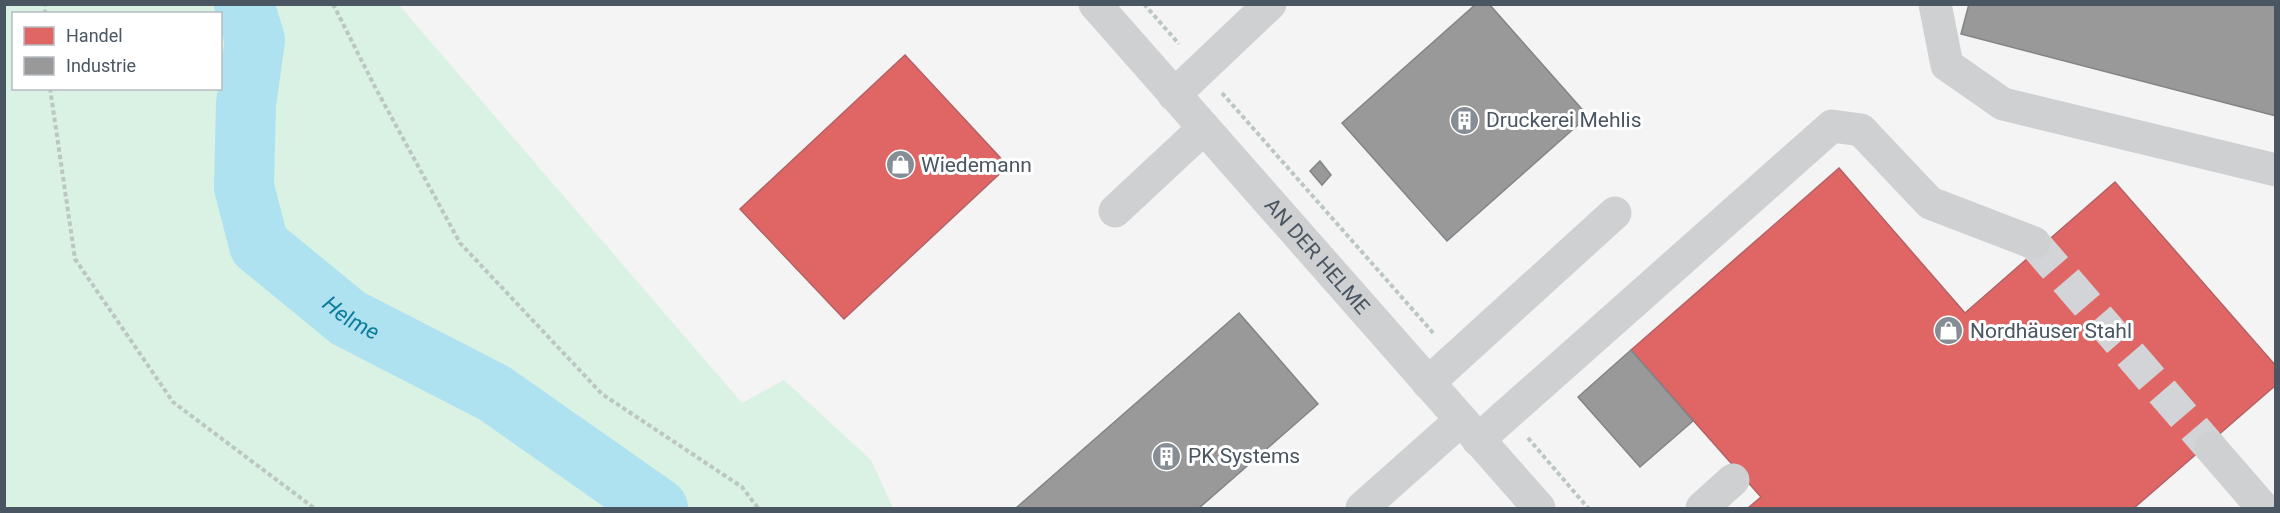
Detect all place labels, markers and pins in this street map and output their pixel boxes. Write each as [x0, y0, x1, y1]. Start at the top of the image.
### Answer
building icon: Druckerei Mehlis [1449, 104, 1481, 136]
place label: Druckerei Mehlis [1486, 108, 1642, 132]
shop icon: Wiedemann [884, 149, 916, 181]
place label: Wiedemann [921, 153, 1032, 177]
shop icon: Nordhäuser Stahl [1933, 315, 1965, 347]
place label: Nordhäuser Stahl [1970, 319, 2132, 343]
building icon: PK Systems [1151, 440, 1183, 472]
place label: PK Systems [1188, 444, 1300, 468]

